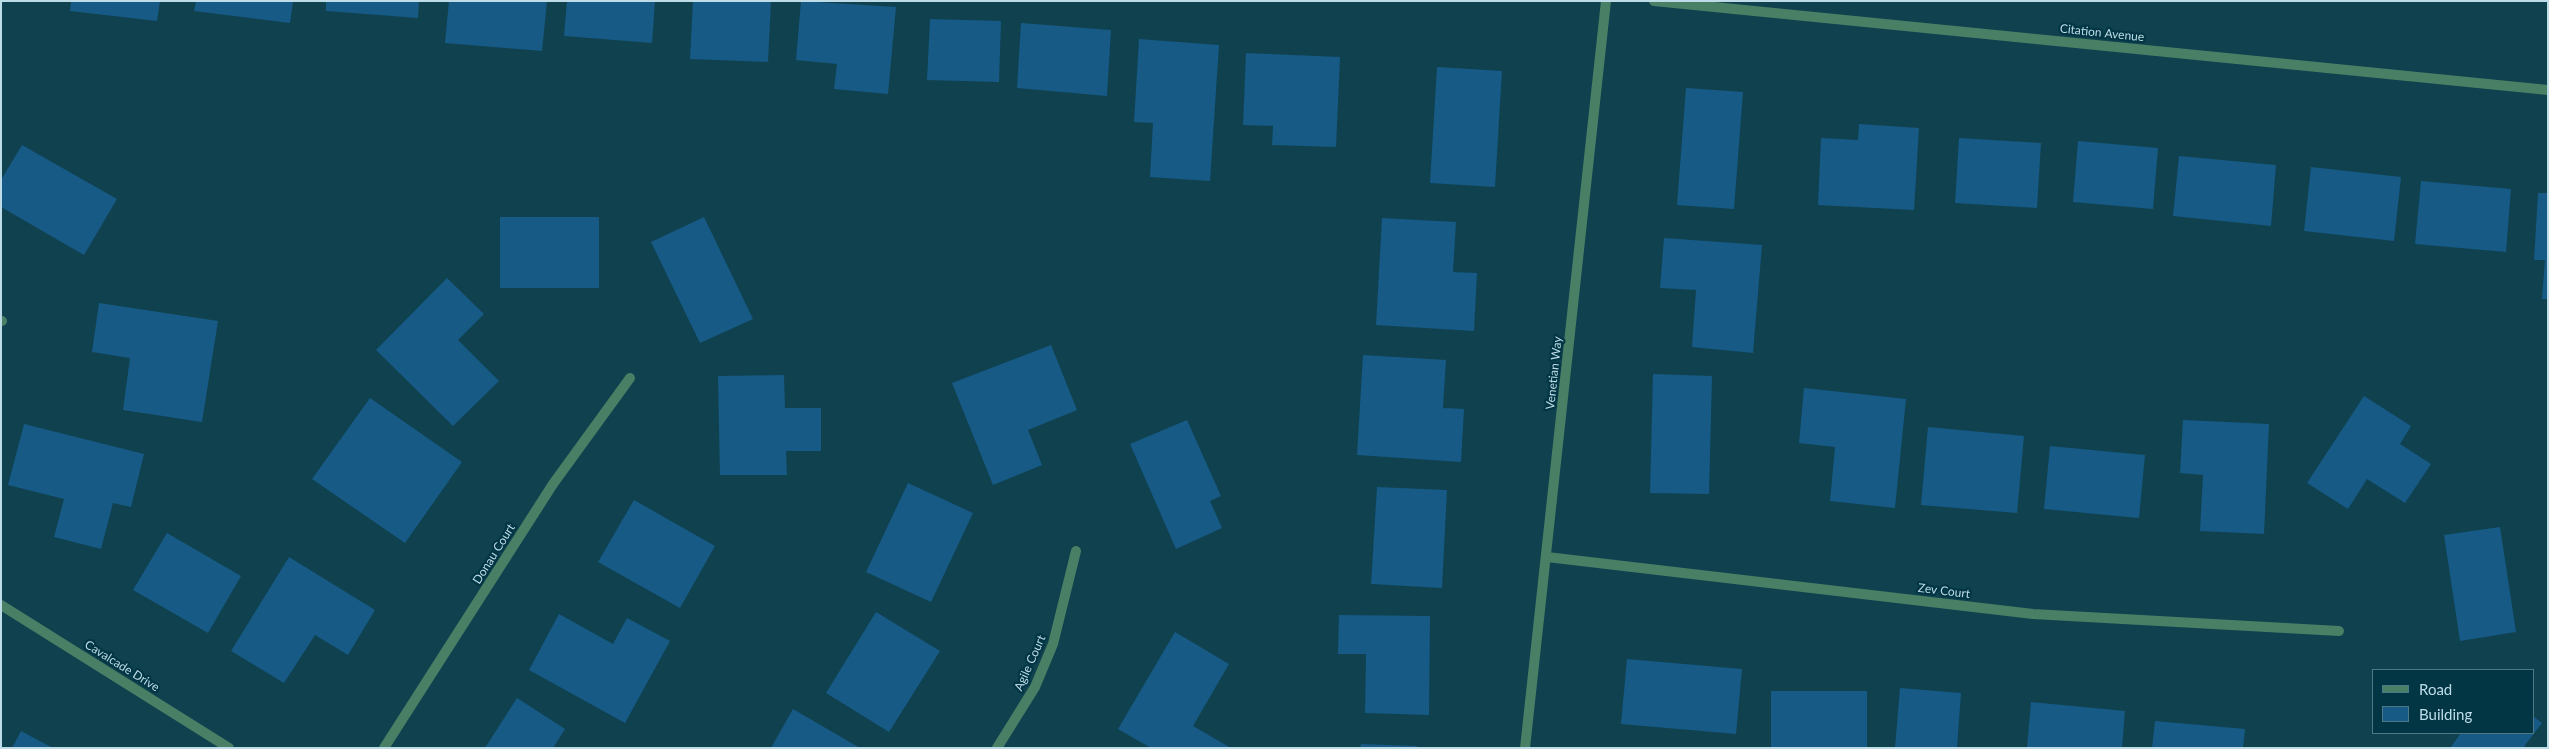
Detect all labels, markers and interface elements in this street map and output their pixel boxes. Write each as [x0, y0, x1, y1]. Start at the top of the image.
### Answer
street label: Citation Avenue [2059, 21, 2145, 45]
street label: Venetian Way [1543, 336, 1565, 410]
street label: Donau Court [470, 521, 518, 587]
street label: Zev Court [1917, 581, 1971, 601]
street label: Agile Court [1011, 633, 1049, 693]
street label: Cavalcade Drive [82, 637, 162, 695]
legend [2372, 669, 2534, 734]
text: Road [2419, 680, 2452, 698]
text: Building [2419, 705, 2472, 723]

